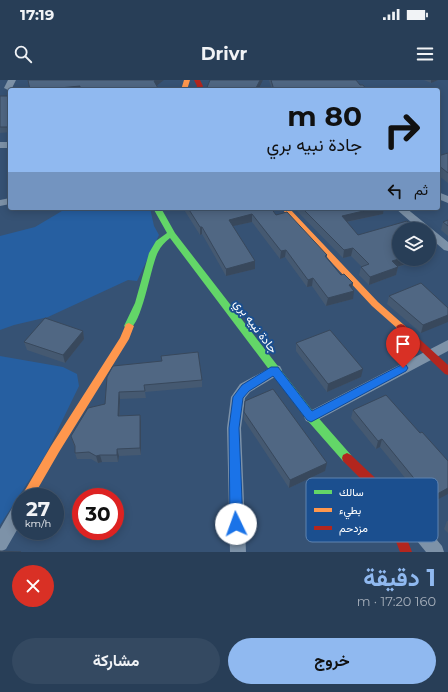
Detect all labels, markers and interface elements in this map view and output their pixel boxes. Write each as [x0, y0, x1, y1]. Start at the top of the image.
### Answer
text: 17:19 [20, 5, 54, 24]
icon: search [12, 43, 34, 65]
text: Drivr [201, 43, 247, 65]
icon: menu [414, 43, 436, 65]
text: 80 m [287, 99, 362, 133]
icon: right [376, 104, 428, 156]
text: جادة نبيه بري [267, 134, 362, 156]
icon: left [384, 180, 406, 202]
text: ثم [414, 180, 428, 199]
map controls [392, 222, 436, 266]
button: layers [392, 222, 436, 266]
street label: جادة نبيه بري [228, 296, 281, 358]
pin [386, 327, 420, 368]
icon: arrive [392, 333, 414, 355]
legend [306, 478, 438, 542]
text: سالك [339, 485, 364, 499]
speed limit sign: 30 [72, 488, 124, 540]
text: 27 [26, 497, 50, 521]
position arrow [215, 503, 257, 545]
text: بطيء [339, 503, 361, 520]
text: km/h [25, 517, 51, 530]
text: مزدحم [339, 521, 368, 536]
text: 1 دقيقة [363, 563, 436, 592]
button: close [12, 565, 54, 607]
text: 160 m · 17:20 [357, 593, 436, 609]
button: مشاركة [12, 638, 220, 684]
button: خروج [228, 638, 436, 684]

